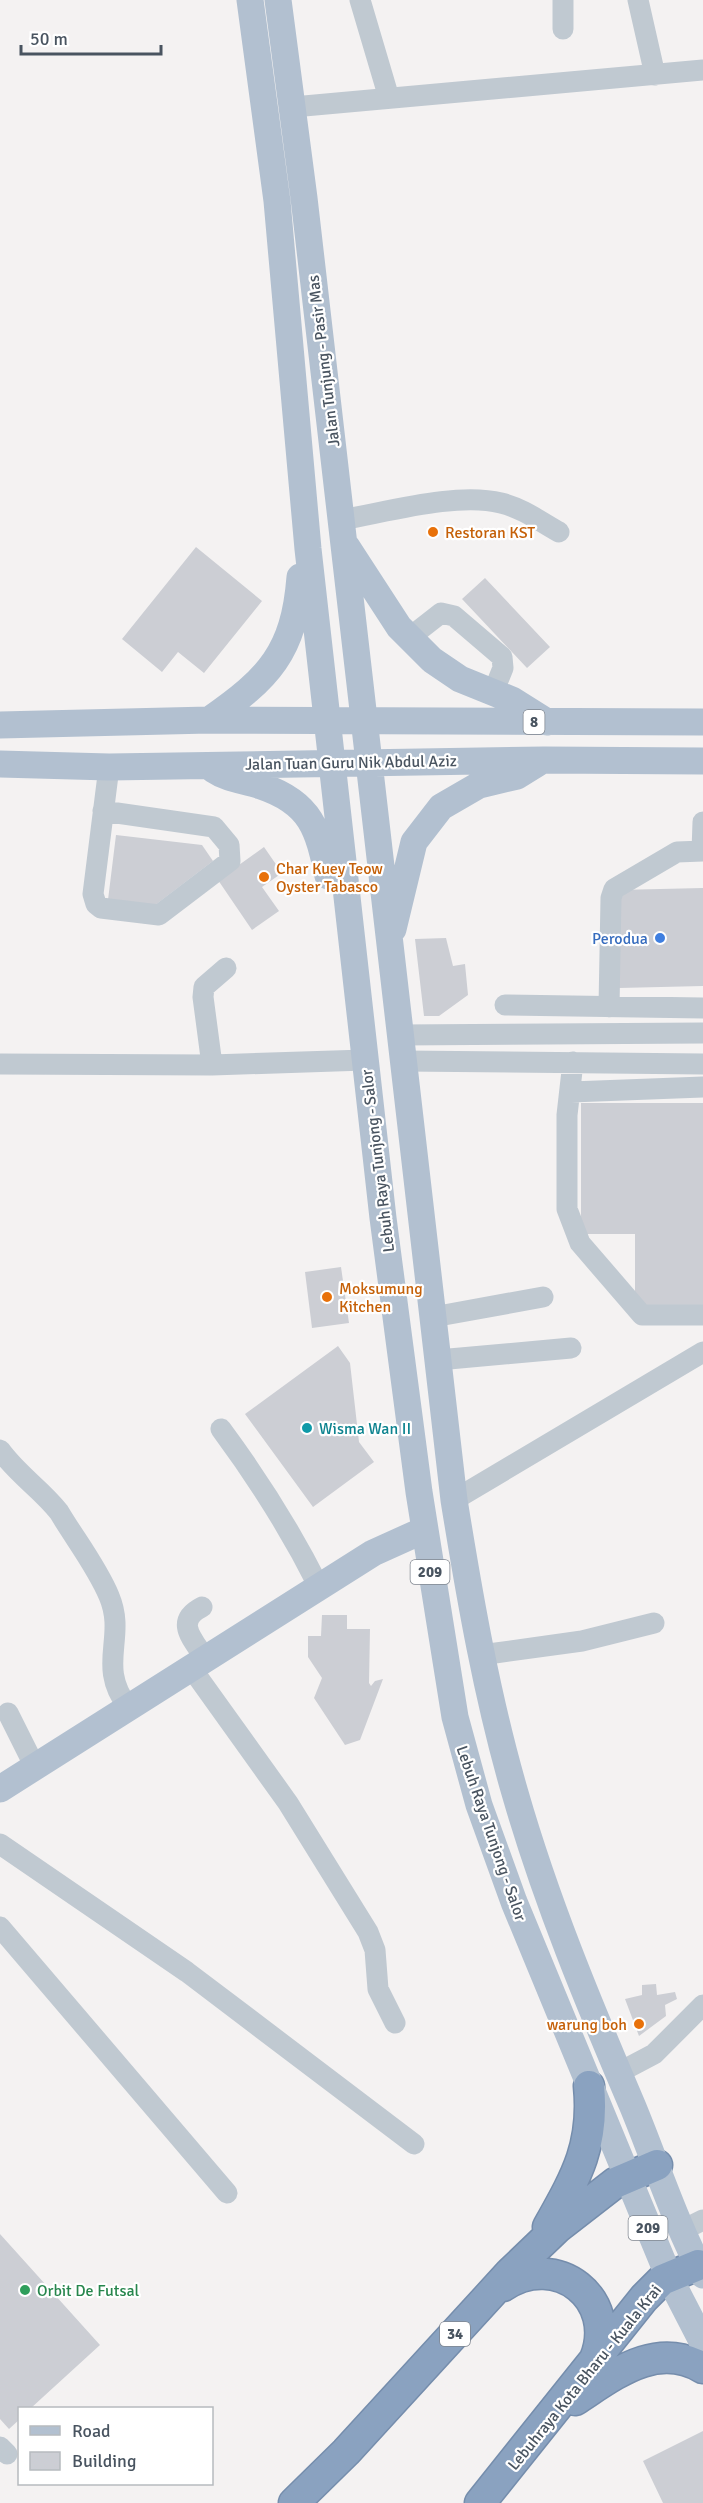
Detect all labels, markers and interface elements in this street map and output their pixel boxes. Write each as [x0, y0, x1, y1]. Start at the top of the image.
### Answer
scale bar [21, 18, 160, 56]
text: 50 m [30, 28, 68, 50]
street label: Jalan Tunjung - Pasir Mas [304, 274, 344, 448]
place label: Restoran KST [445, 523, 535, 543]
marker: Restoran KST [426, 525, 440, 539]
road number: 8 [524, 710, 544, 734]
street label: Jalan Tuan Guru Nik Abdul Aziz [245, 751, 457, 775]
place label: Char Kuey Teow Oyster Tabasco [276, 859, 383, 897]
marker: Char Kuey Teow Oyster Tabasco [257, 870, 271, 884]
place label: Perodua [592, 929, 648, 949]
marker: Perodua [653, 931, 667, 945]
street label: Lebuh Raya Tunjong - Salor [357, 1068, 399, 1253]
place label: Moksumung Kitchen [339, 1279, 423, 1317]
marker: Moksumung Kitchen [320, 1290, 334, 1304]
place label: Wisma Wan II [319, 1419, 411, 1439]
marker: Wisma Wan II [300, 1421, 314, 1435]
road number: 209 [410, 1560, 450, 1584]
street label: Lebuh Raya Tunjong - Salor [452, 1743, 531, 1924]
place label: warung boh [547, 2015, 627, 2035]
marker: warung boh [632, 2017, 646, 2031]
road number: 209 [628, 2216, 668, 2240]
place label: Orbit De Futsal [37, 2281, 140, 2301]
street label: Lebuhraya Kota Bharu - Kuala Krai [504, 2281, 666, 2475]
marker: Orbit De Futsal [18, 2283, 32, 2297]
road number: 34 [440, 2322, 470, 2346]
legend [18, 2407, 213, 2485]
text: Road [72, 2420, 111, 2442]
text: Building [72, 2450, 136, 2472]

